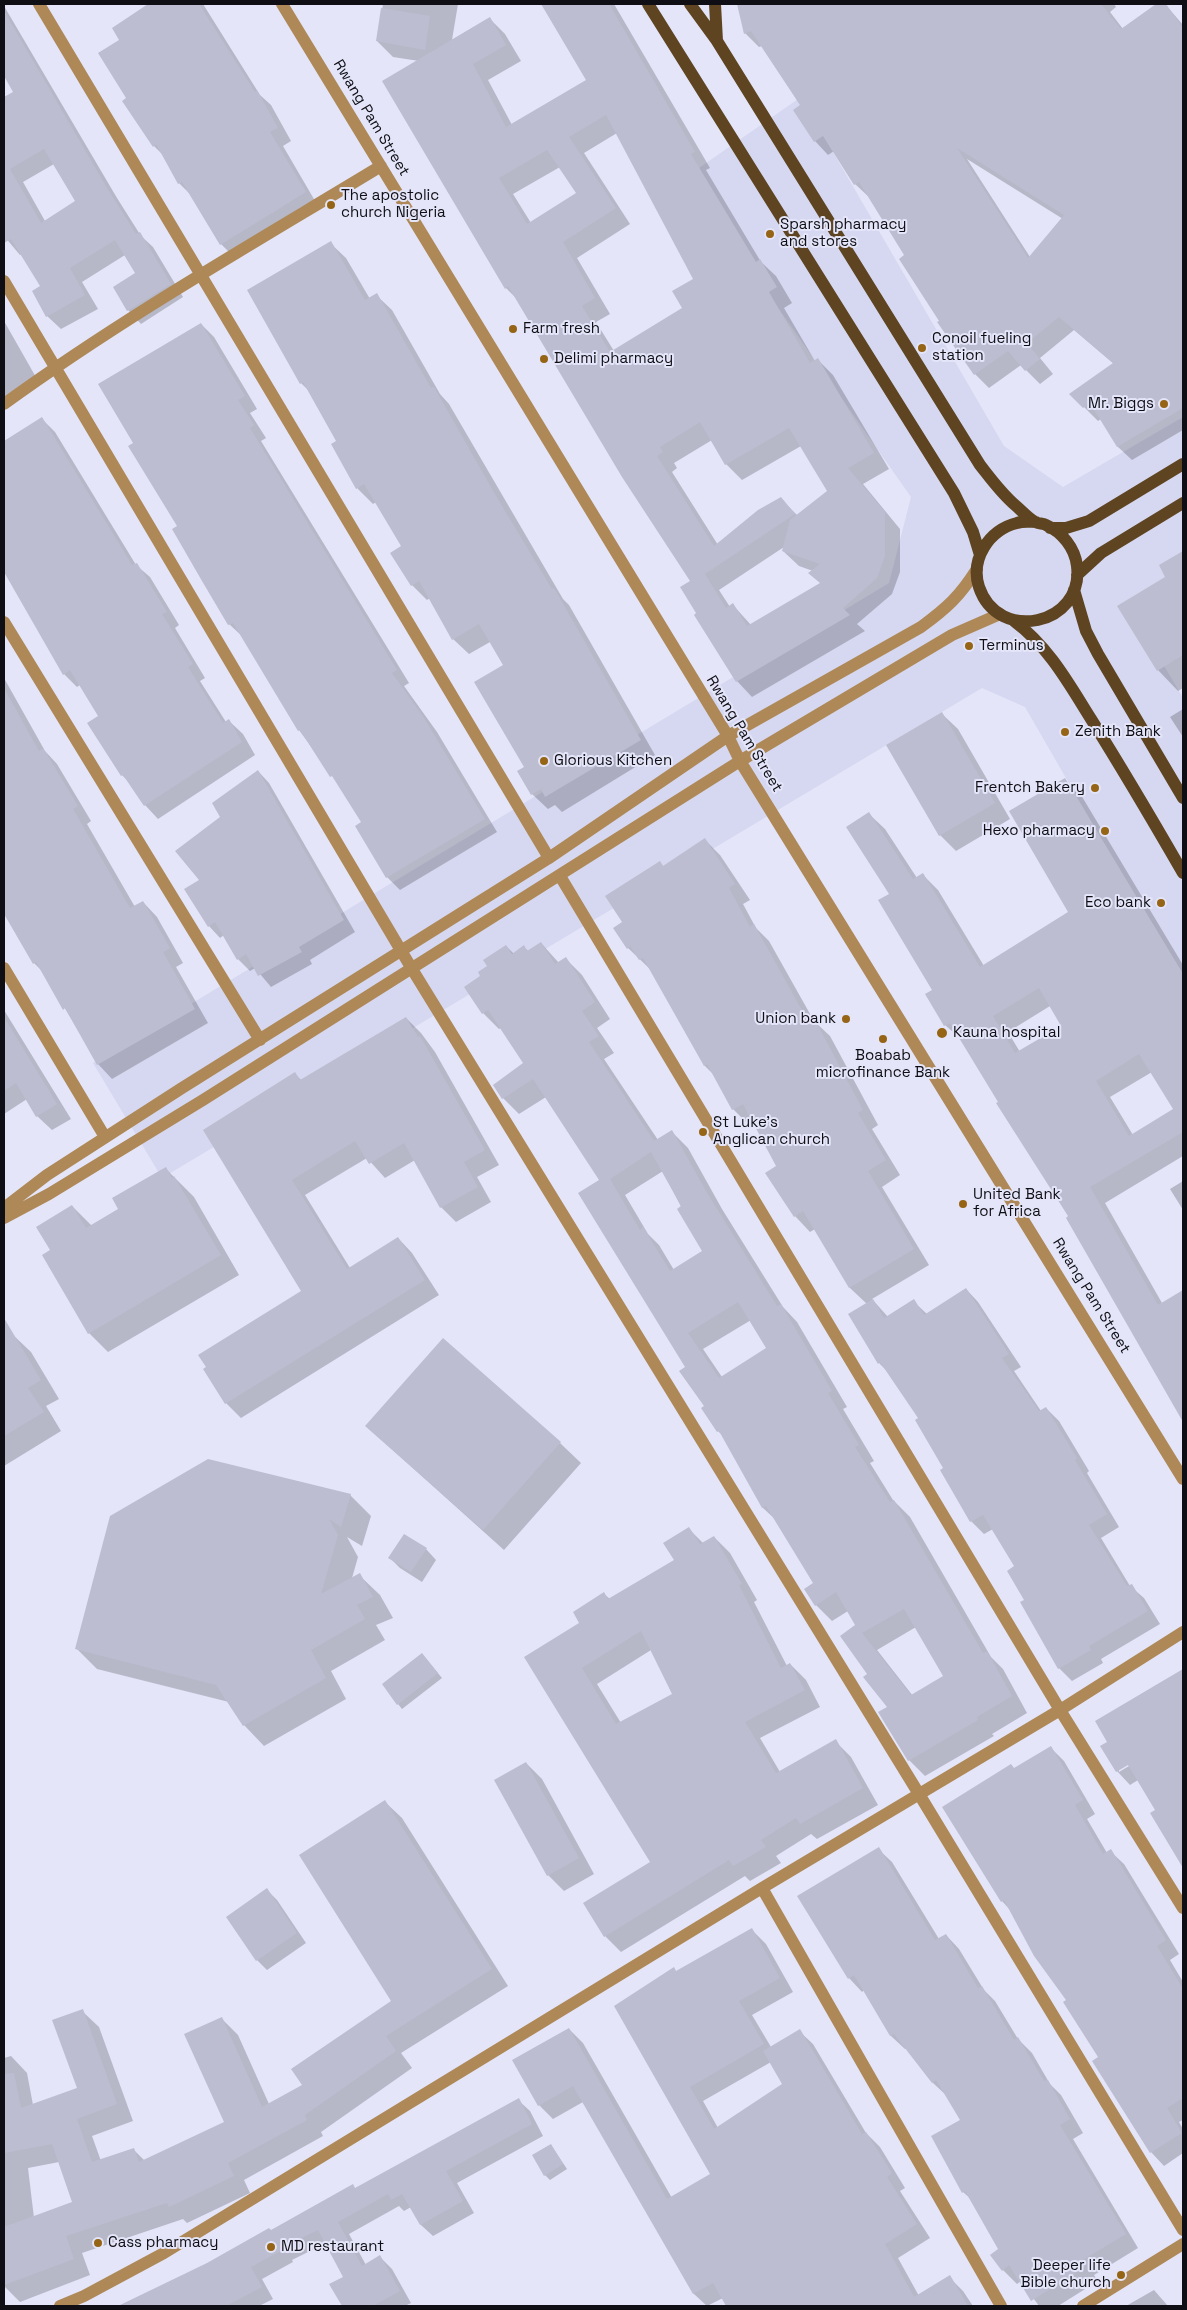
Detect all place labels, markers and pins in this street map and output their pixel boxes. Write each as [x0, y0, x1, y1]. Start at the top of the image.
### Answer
place label: The apostolic church Nigeria [341, 187, 446, 222]
marker: The apostolic church Nigeria [325, 199, 337, 211]
place label: Sparsh pharmacy and stores [780, 216, 907, 251]
marker: Sparsh pharmacy and stores [764, 228, 776, 240]
place label: Farm fresh [523, 320, 600, 338]
marker: Farm fresh [507, 323, 519, 335]
place label: Conoil fueling station [932, 330, 1031, 365]
marker: Conoil fueling station [916, 342, 928, 354]
place label: Delimi pharmacy [554, 350, 673, 368]
marker: Delimi pharmacy [538, 353, 550, 365]
place label: Mr. Biggs [1088, 395, 1154, 413]
marker: Mr. Biggs [1158, 398, 1170, 410]
place label: Terminus [979, 637, 1044, 655]
marker: Terminus [963, 640, 975, 652]
place label: Zenith Bank [1075, 723, 1161, 741]
marker: Zenith Bank [1059, 726, 1071, 738]
place label: Glorious Kitchen [554, 752, 672, 770]
marker: Glorious Kitchen [538, 755, 550, 767]
place label: Frentch Bakery [975, 779, 1085, 797]
marker: Frentch Bakery [1089, 782, 1101, 794]
place label: Hexo pharmacy [983, 822, 1095, 840]
marker: Hexo pharmacy [1099, 825, 1111, 837]
place label: Eco bank [1085, 894, 1151, 912]
marker: Eco bank [1155, 897, 1167, 909]
place label: Union bank [755, 1010, 836, 1028]
marker: Union bank [840, 1013, 852, 1025]
place label: Kauna hospital [953, 1024, 1060, 1042]
marker: Kauna hospital [935, 1026, 949, 1040]
marker: Boabab microfinance Bank [877, 1033, 889, 1045]
place label: Boabab microfinance Bank [816, 1047, 950, 1082]
place label: St Luke's Anglican church [713, 1114, 830, 1149]
marker: St Luke's Anglican church [697, 1126, 709, 1138]
place label: United Bank for Africa [973, 1186, 1061, 1221]
marker: United Bank for Africa [957, 1198, 969, 1210]
place label: Cass pharmacy [108, 2234, 218, 2252]
marker: Cass pharmacy [92, 2237, 104, 2249]
place label: MD restaurant [281, 2238, 384, 2256]
marker: MD restaurant [265, 2241, 277, 2253]
place label: Deeper life Bible church [1021, 2257, 1111, 2292]
marker: Deeper life Bible church [1115, 2269, 1127, 2281]

